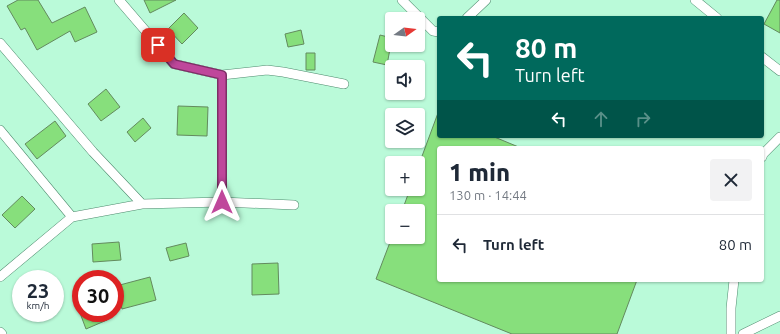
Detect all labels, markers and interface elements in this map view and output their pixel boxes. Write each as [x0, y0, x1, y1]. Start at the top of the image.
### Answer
north arrow [385, 12, 425, 52]
map controls [385, 12, 425, 244]
pin [141, 28, 175, 62]
icon: left [449, 32, 501, 84]
text: 80 m [515, 32, 577, 63]
icon: arrive [147, 34, 169, 56]
button: sound [385, 60, 425, 100]
text: Turn left [515, 65, 585, 85]
button: layers [385, 108, 425, 148]
icon: left [548, 108, 570, 130]
icon: ahead [590, 108, 612, 130]
icon: right [632, 108, 654, 130]
button: + [385, 156, 425, 196]
text: 1 min [449, 159, 510, 186]
button: close [710, 159, 752, 201]
position arrow [201, 181, 243, 223]
text: 130 m · 14:44 [449, 188, 527, 202]
button: − [385, 204, 425, 244]
icon: left [449, 234, 471, 256]
text: Turn left [483, 236, 544, 253]
text: 80 m [719, 236, 752, 253]
speed limit sign: 30 [72, 270, 124, 322]
text: 23 [27, 279, 49, 302]
text: km/h [26, 300, 50, 311]

